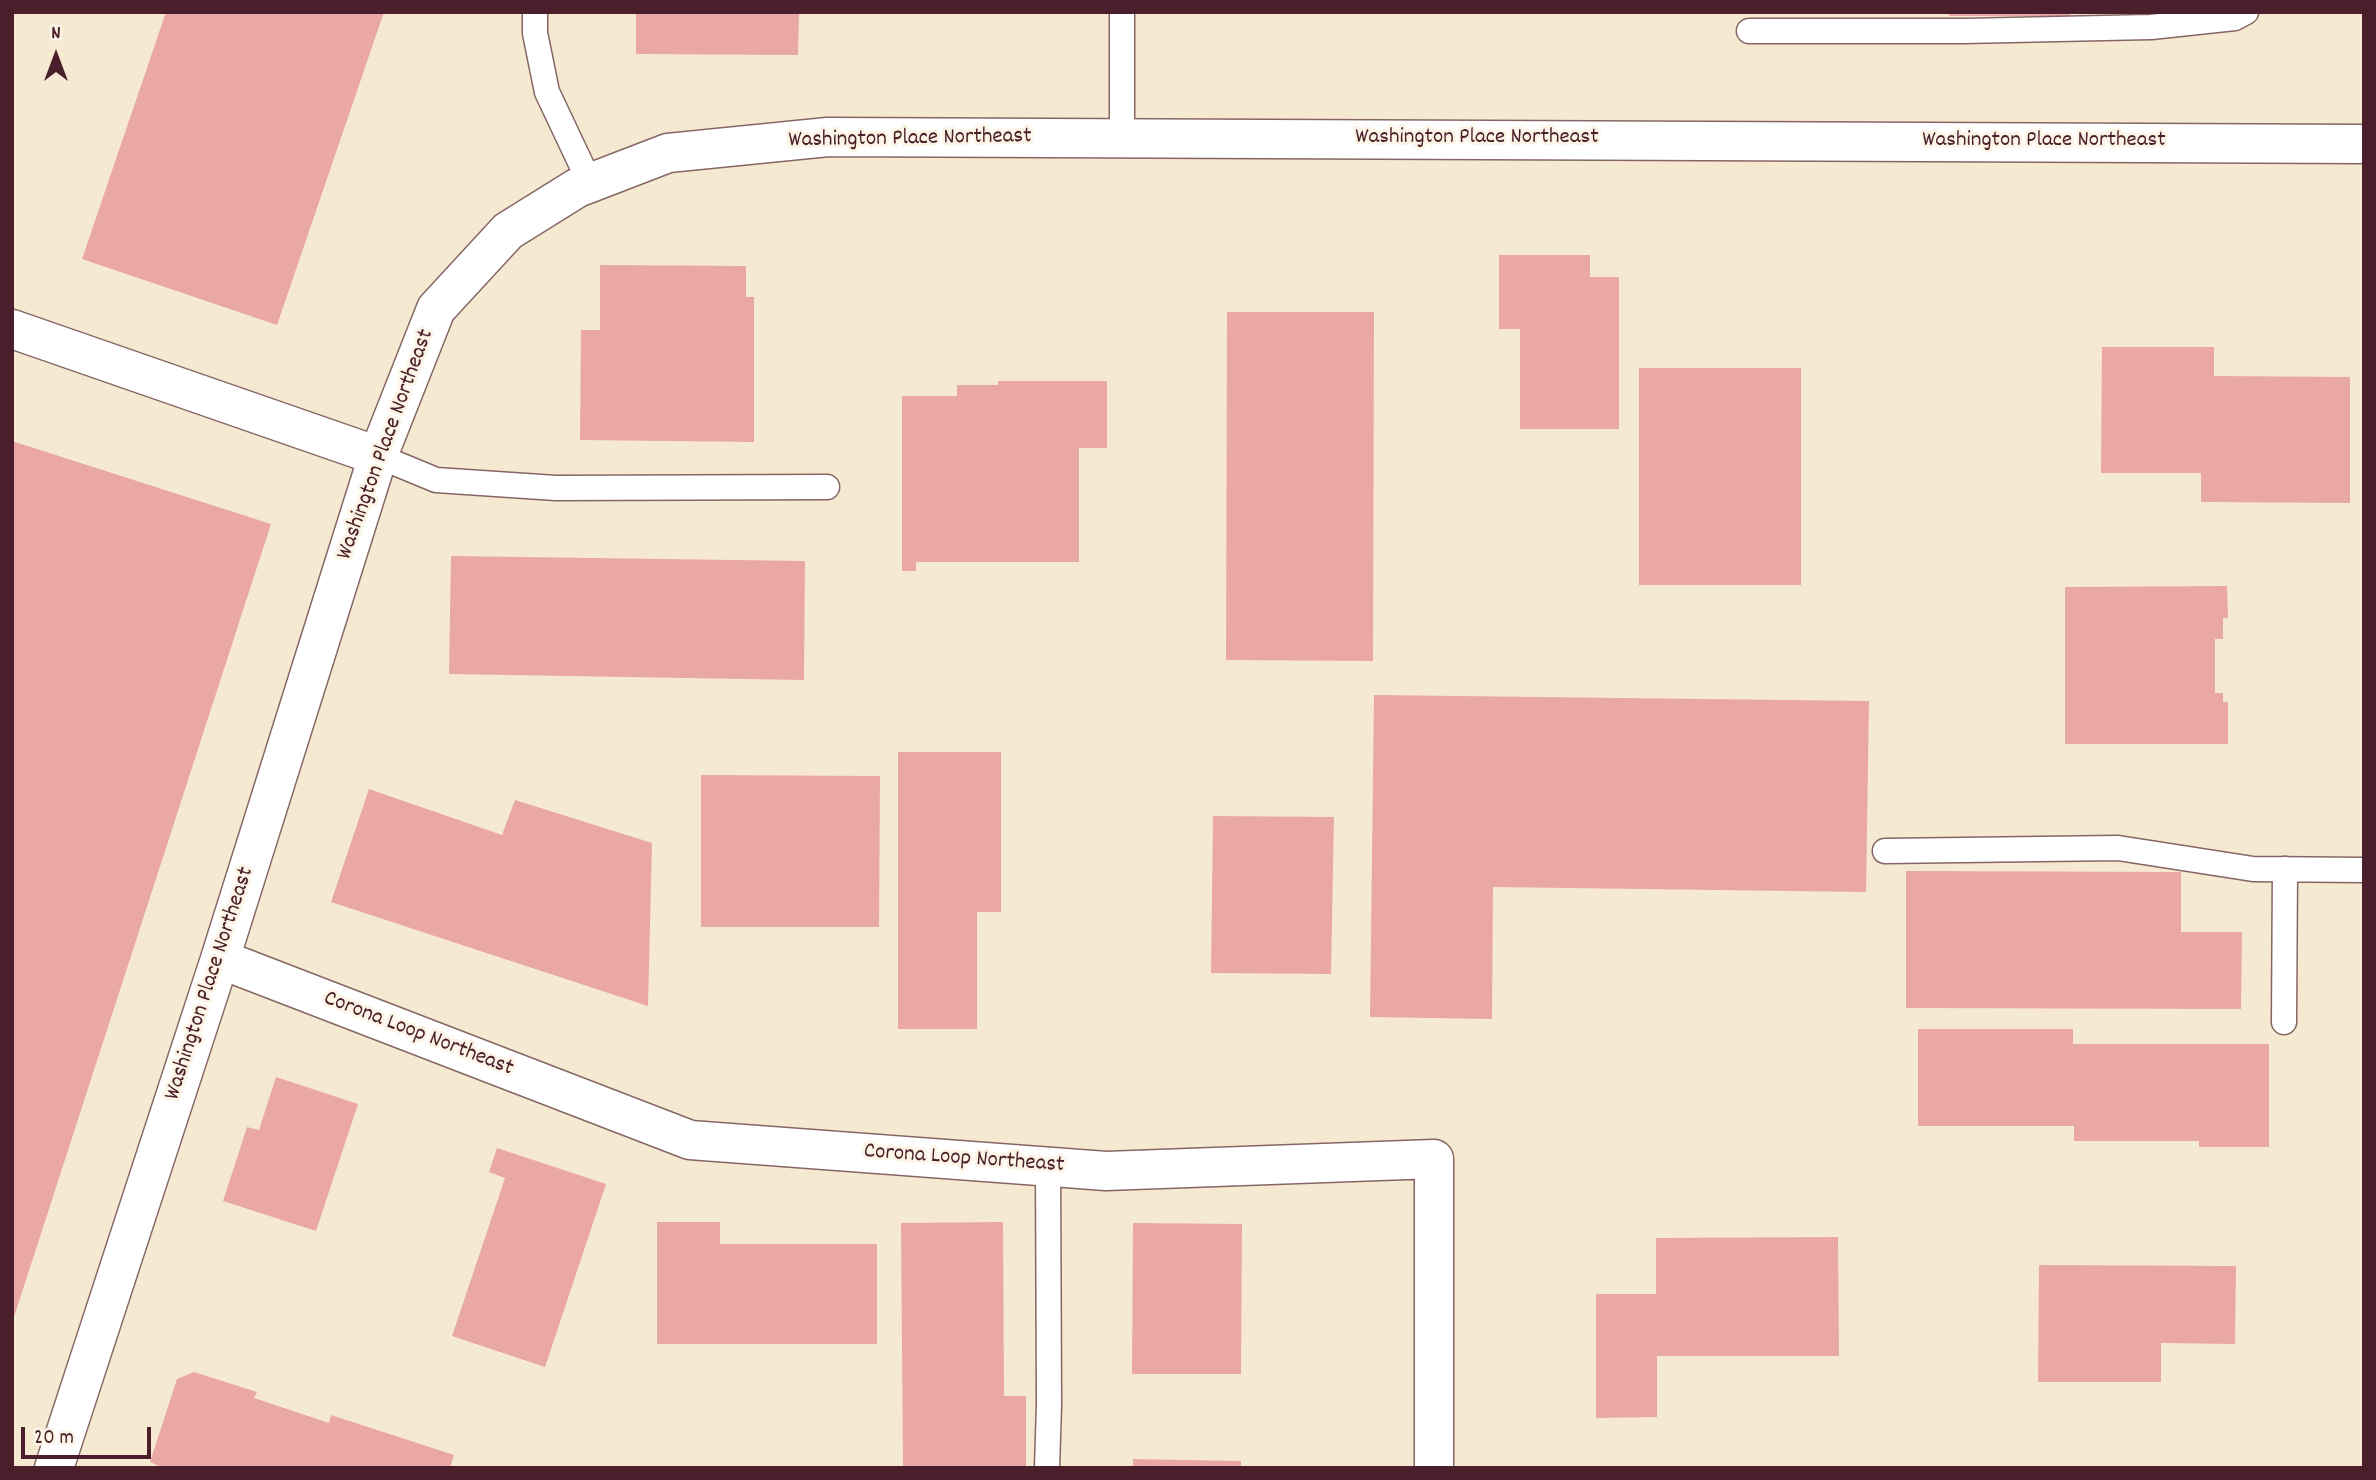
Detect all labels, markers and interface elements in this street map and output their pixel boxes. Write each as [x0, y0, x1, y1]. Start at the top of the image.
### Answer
north arrow [21, 21, 91, 91]
text: N [51, 21, 61, 48]
street label: Washington Place Northeast [788, 124, 1032, 156]
street label: Washington Place Northeast [1355, 125, 1599, 153]
street label: Washington Place Northeast [1922, 128, 2166, 156]
street label: Washington Place Northeast [332, 326, 442, 564]
street label: Washington Place Northeast [160, 864, 262, 1104]
street label: Corona Loop Northeast [319, 986, 517, 1084]
street label: Corona Loop Northeast [863, 1139, 1065, 1181]
scale bar [24, 1414, 154, 1458]
text: 20 m [34, 1424, 74, 1454]

